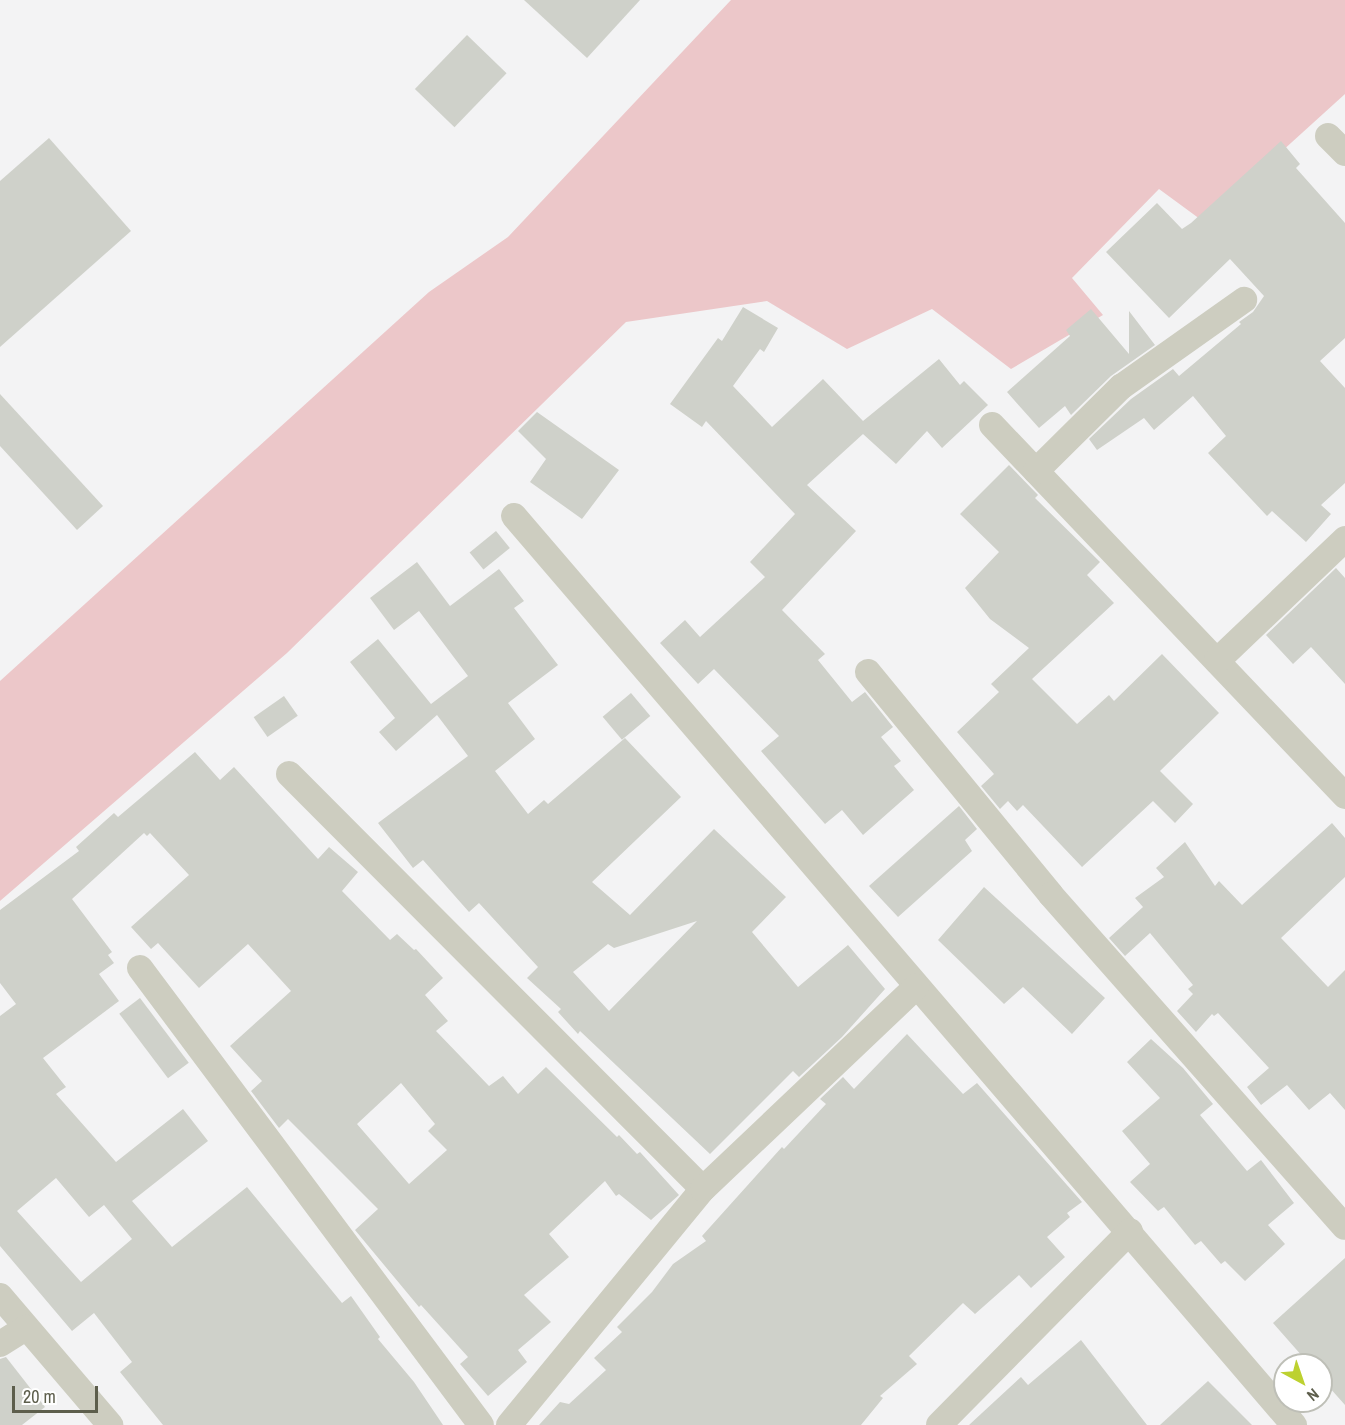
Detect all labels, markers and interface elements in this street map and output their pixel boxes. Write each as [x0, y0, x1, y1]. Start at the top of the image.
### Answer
north arrow [1273, 1353, 1333, 1413]
scale bar [15, 1374, 100, 1412]
text: 20 m [23, 1384, 56, 1409]
text: N [1303, 1384, 1324, 1407]

